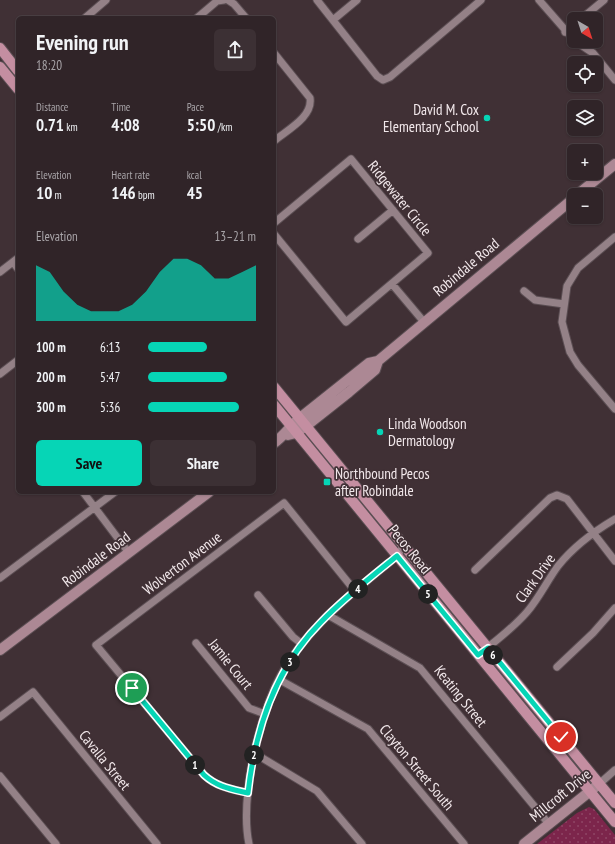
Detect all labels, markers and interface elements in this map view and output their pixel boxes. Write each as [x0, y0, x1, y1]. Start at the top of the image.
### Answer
north arrow [567, 12, 603, 48]
map controls [567, 12, 603, 224]
text: Evening run [36, 28, 129, 56]
button: share [214, 29, 256, 71]
button: locate [567, 56, 603, 92]
text: 18:20 [36, 57, 62, 74]
text: Distance [36, 100, 68, 114]
text: Time [111, 100, 130, 114]
text: Pace [187, 100, 204, 114]
place label: David M. Cox Elementary School [383, 100, 480, 136]
button: layers [567, 100, 603, 136]
marker: David M. Cox Elementary School [482, 113, 492, 123]
text: 0.71 [36, 114, 64, 136]
text: 4:08 [111, 114, 140, 136]
text: 5:50 [187, 114, 215, 136]
text: km [64, 120, 78, 134]
text: /km [215, 120, 232, 134]
button: + [567, 144, 603, 180]
street label: Ridgewater Circle [364, 157, 436, 239]
text: Elevation [36, 168, 71, 182]
text: Heart rate [111, 168, 150, 182]
text: kcal [187, 168, 202, 182]
text: 10 [36, 182, 52, 204]
text: 146 [111, 182, 136, 204]
text: 45 [187, 182, 203, 204]
text: m [52, 188, 62, 202]
text: bpm [136, 188, 155, 202]
button: − [567, 188, 603, 224]
text: Elevation [36, 228, 78, 245]
text: 13–21 m [214, 228, 256, 245]
street label: Robindale Road [429, 234, 503, 300]
text: 100 m [36, 339, 66, 356]
text: 6:13 [100, 339, 120, 356]
text: 200 m [36, 369, 66, 386]
text: 5:47 [100, 369, 120, 386]
text: 300 m [36, 399, 66, 416]
text: 5:36 [100, 399, 120, 416]
place label: Linda Woodson Dermatology [388, 414, 467, 450]
marker: Linda Woodson Dermatology [375, 427, 385, 437]
button: Save [36, 440, 142, 486]
button: Share [150, 440, 256, 486]
place label: Northbound Pecos after Robindale [335, 464, 430, 500]
marker: Northbound Pecos after Robindale [322, 477, 332, 487]
street label: Pecos Road [384, 521, 436, 577]
street label: Robindale Road [58, 527, 134, 591]
street label: Wolverton Avenue [139, 527, 225, 599]
street label: Clark Drive [511, 550, 559, 606]
pin: 4 [348, 579, 368, 599]
text: 4 [355, 582, 361, 596]
pin: 5 [418, 584, 438, 604]
text: 5 [425, 587, 431, 601]
street label: Jamie Court [204, 634, 257, 693]
pin: 6 [483, 645, 503, 665]
text: 6 [490, 648, 496, 662]
pin: 3 [280, 652, 300, 672]
text: 3 [287, 655, 293, 669]
street label: Keating Street [430, 661, 492, 731]
pin [115, 671, 149, 705]
icon: arrive [121, 677, 143, 699]
street label: Clayton Street South [375, 720, 459, 814]
pin [544, 720, 578, 754]
street label: Cavalla Street [75, 726, 135, 794]
icon: check [550, 726, 572, 748]
pin: 2 [244, 745, 264, 765]
text: 2 [251, 748, 257, 762]
pin: 1 [185, 755, 205, 775]
text: 1 [192, 758, 198, 772]
street label: Millcroft Drive [525, 764, 595, 826]

